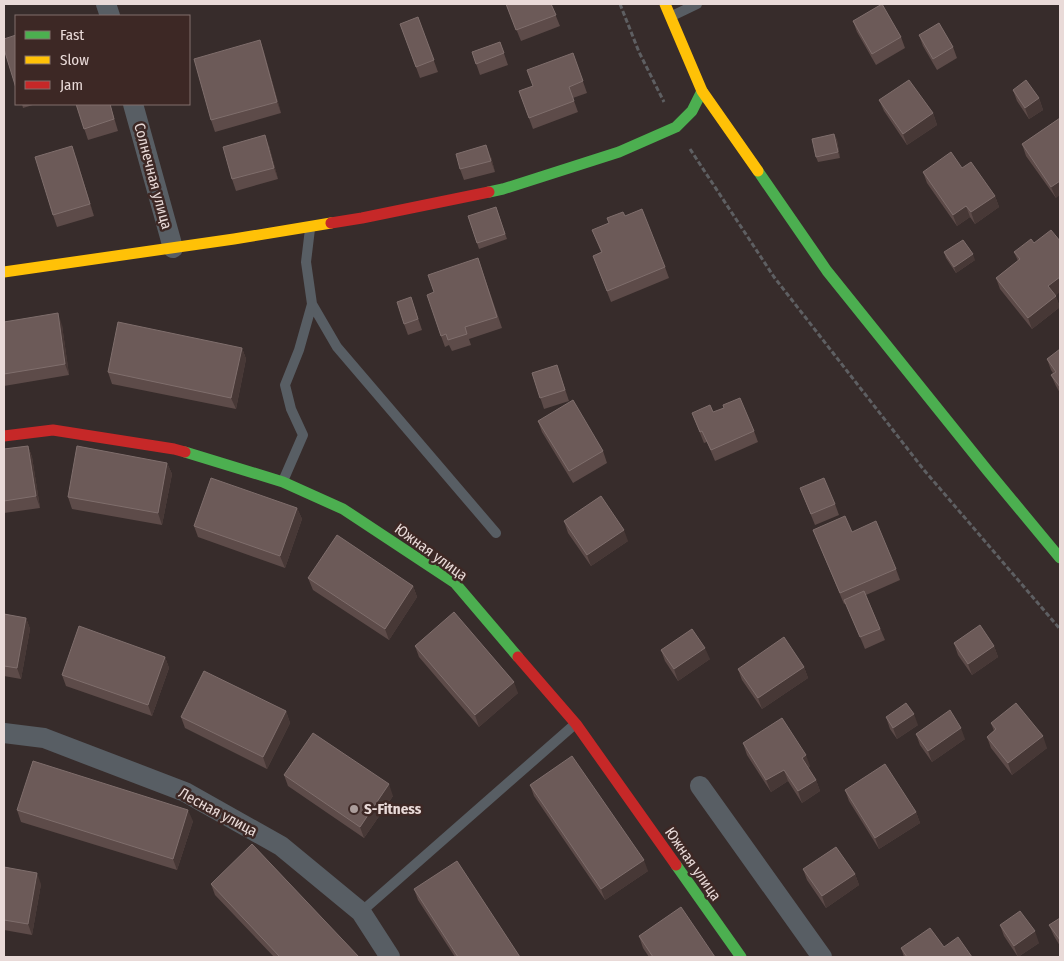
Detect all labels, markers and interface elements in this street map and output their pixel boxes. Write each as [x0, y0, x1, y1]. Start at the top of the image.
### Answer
legend [15, 15, 190, 105]
text: Fast [60, 26, 84, 44]
text: Slow [60, 51, 89, 69]
text: Jam [60, 76, 83, 94]
street label: Солнечная улица [130, 121, 176, 231]
street label: Южная улица [391, 520, 471, 584]
street label: Лесная улица [176, 784, 260, 840]
place label: S-Fitness [364, 800, 422, 818]
marker: S-Fitness [348, 803, 360, 815]
street label: Южная улица [661, 824, 725, 904]

